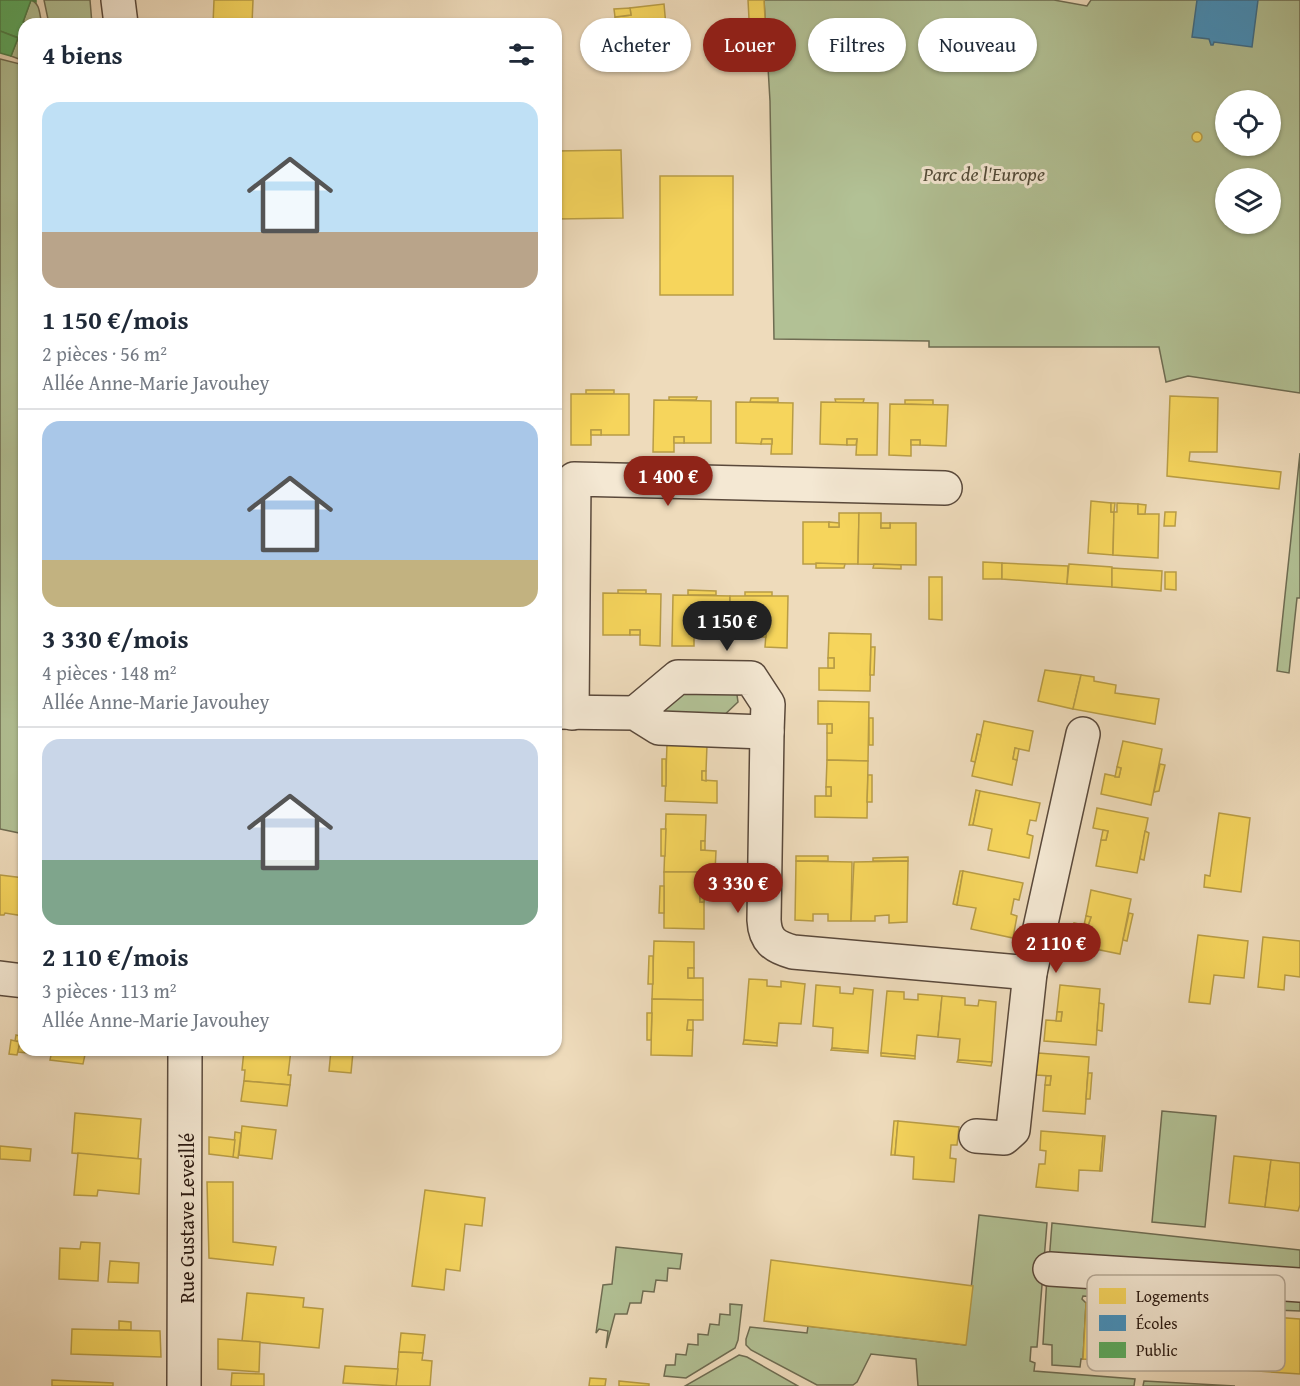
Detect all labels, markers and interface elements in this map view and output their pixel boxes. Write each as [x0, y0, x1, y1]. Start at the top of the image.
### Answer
chip: Acheter [580, 18, 691, 72]
chip: Louer [703, 18, 796, 72]
chip: Filtres [808, 18, 906, 72]
chip: Nouveau [918, 18, 1037, 72]
text: 4 biens [42, 35, 123, 74]
icon: filters [505, 38, 538, 71]
map controls [1215, 90, 1281, 234]
button: locate [1215, 90, 1281, 156]
icon: home [236, 141, 344, 249]
park label: Parc de l'Europe [922, 159, 1045, 188]
button: layers [1215, 168, 1281, 234]
text: 1 150 €/mois [42, 300, 189, 339]
text: 2 pièces · 56 m² [42, 339, 167, 368]
text: Allée Anne-Marie Javouhey [42, 368, 269, 397]
pin: 1 400 € [613, 456, 723, 507]
icon: home [236, 460, 344, 568]
text: 1 400 € [638, 461, 698, 490]
pin: 1 150 € [672, 601, 782, 652]
text: 1 150 € [697, 606, 757, 635]
text: 3 330 €/mois [42, 619, 189, 658]
text: 4 pièces · 148 m² [42, 658, 177, 687]
text: Allée Anne-Marie Javouhey [42, 687, 269, 716]
icon: home [236, 778, 344, 886]
pin: 3 330 € [683, 863, 793, 914]
text: 3 330 € [708, 868, 768, 897]
pin: 2 110 € [1001, 923, 1111, 974]
text: 2 110 € [1026, 928, 1086, 957]
text: 2 110 €/mois [42, 937, 189, 976]
text: 3 pièces · 113 m² [42, 976, 177, 1005]
text: Allée Anne-Marie Javouhey [42, 1005, 269, 1034]
street label: Rue Gustave Leveillé [172, 1133, 201, 1303]
legend [1087, 1275, 1285, 1371]
text: Logements [1136, 1284, 1209, 1308]
text: Écoles [1136, 1311, 1178, 1335]
text: Public [1136, 1338, 1178, 1362]

